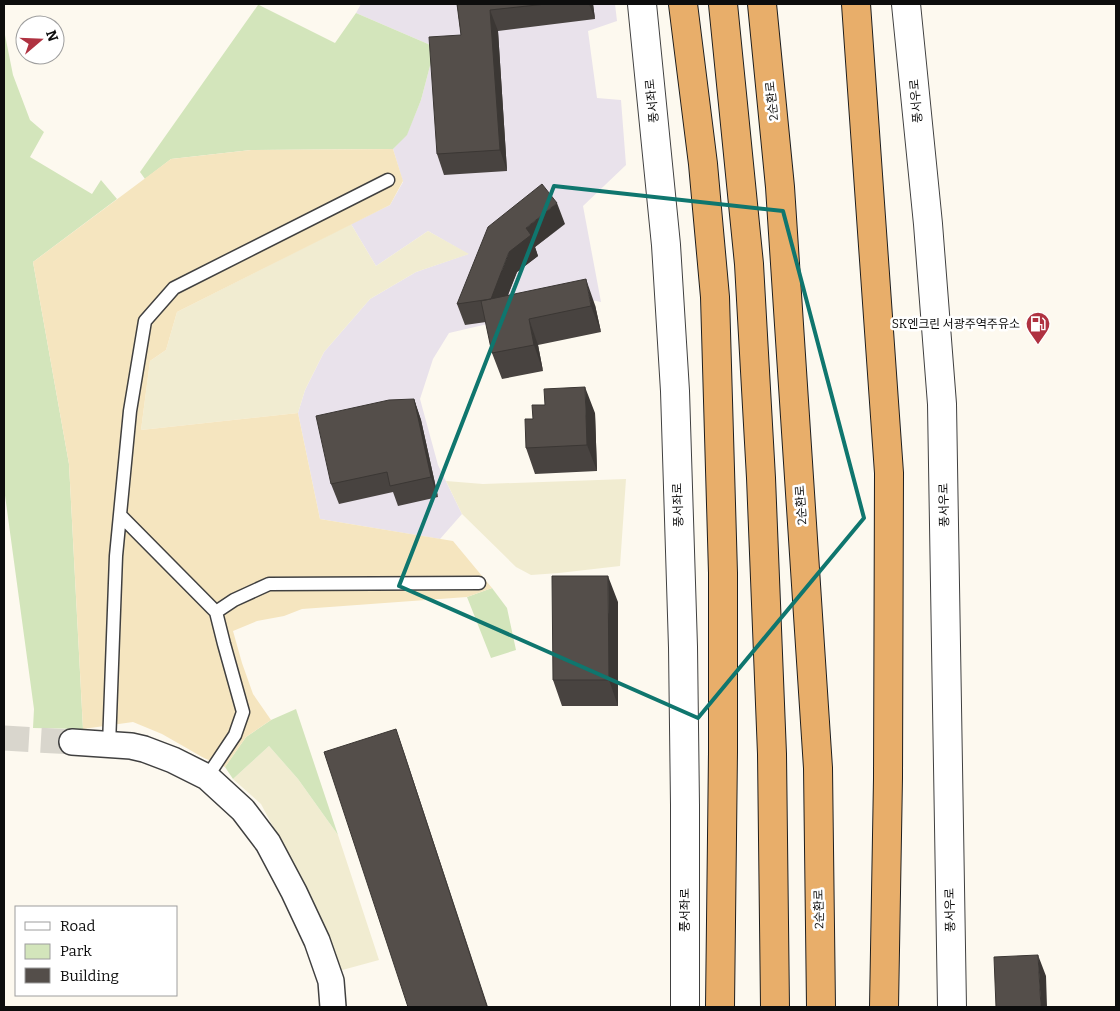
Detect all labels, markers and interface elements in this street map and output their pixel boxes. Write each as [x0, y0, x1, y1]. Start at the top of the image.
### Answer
north arrow [15, 15, 65, 65]
text: N [42, 28, 62, 44]
street label: 풍서좌로 [643, 78, 661, 124]
street label: 풍서우로 [907, 78, 925, 124]
street label: 2순환로 [763, 81, 781, 121]
fuel station icon: SK엔크린 서광주역주유소 [1025, 311, 1051, 345]
place label: SK엔크린 서광주역주유소 [892, 317, 1020, 331]
street label: 풍서좌로 [670, 483, 686, 527]
street label: 풍서우로 [937, 483, 951, 527]
street label: 2순환로 [793, 485, 809, 525]
street label: 풍서좌로 [678, 888, 692, 932]
street label: 풍서우로 [943, 888, 957, 932]
street label: 2순환로 [812, 889, 826, 929]
legend [15, 906, 178, 996]
text: Road [60, 917, 95, 935]
text: Park [60, 942, 92, 960]
text: Building [60, 967, 119, 985]

